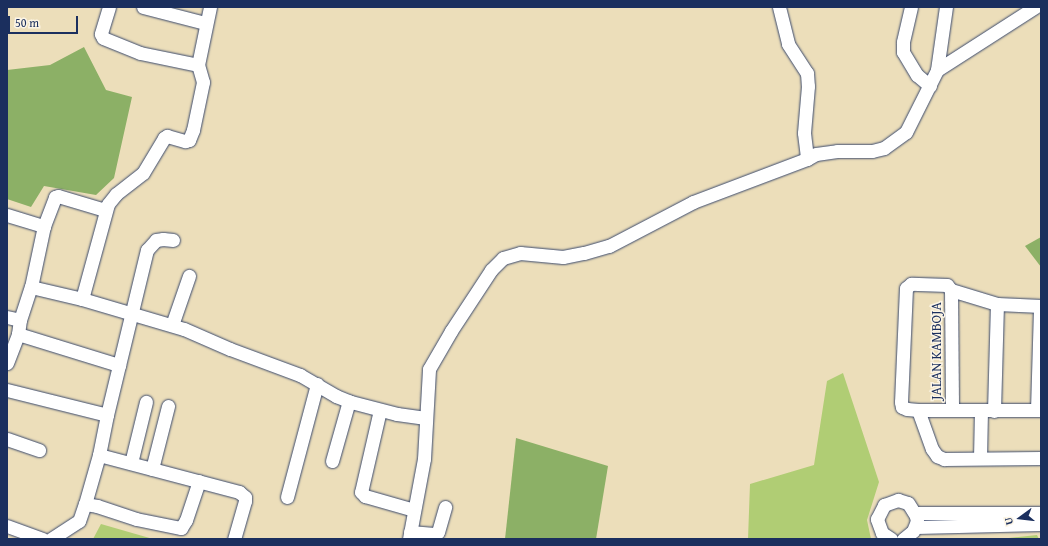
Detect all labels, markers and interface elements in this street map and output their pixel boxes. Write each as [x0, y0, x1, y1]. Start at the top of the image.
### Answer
scale bar [10, 8, 80, 34]
text: 50 m [15, 14, 39, 31]
street label: JALAN KAMBOJA [928, 302, 944, 400]
north arrow [1000, 498, 1040, 538]
text: U [1000, 515, 1017, 527]

